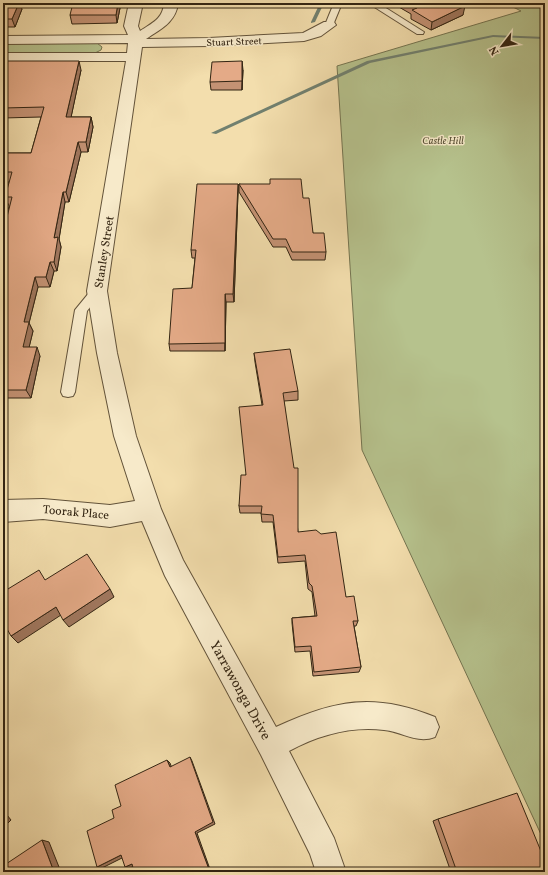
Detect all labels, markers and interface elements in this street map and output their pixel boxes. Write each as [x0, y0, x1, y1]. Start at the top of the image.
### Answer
north arrow [482, 26, 522, 66]
street label: Stuart Street [206, 34, 263, 50]
text: N [486, 43, 503, 58]
park label: Castle Hill [422, 134, 464, 148]
street label: Stanley Street [91, 215, 119, 290]
street label: Toorak Place [42, 502, 110, 524]
street label: Yarrawonga Drive [205, 638, 275, 744]

